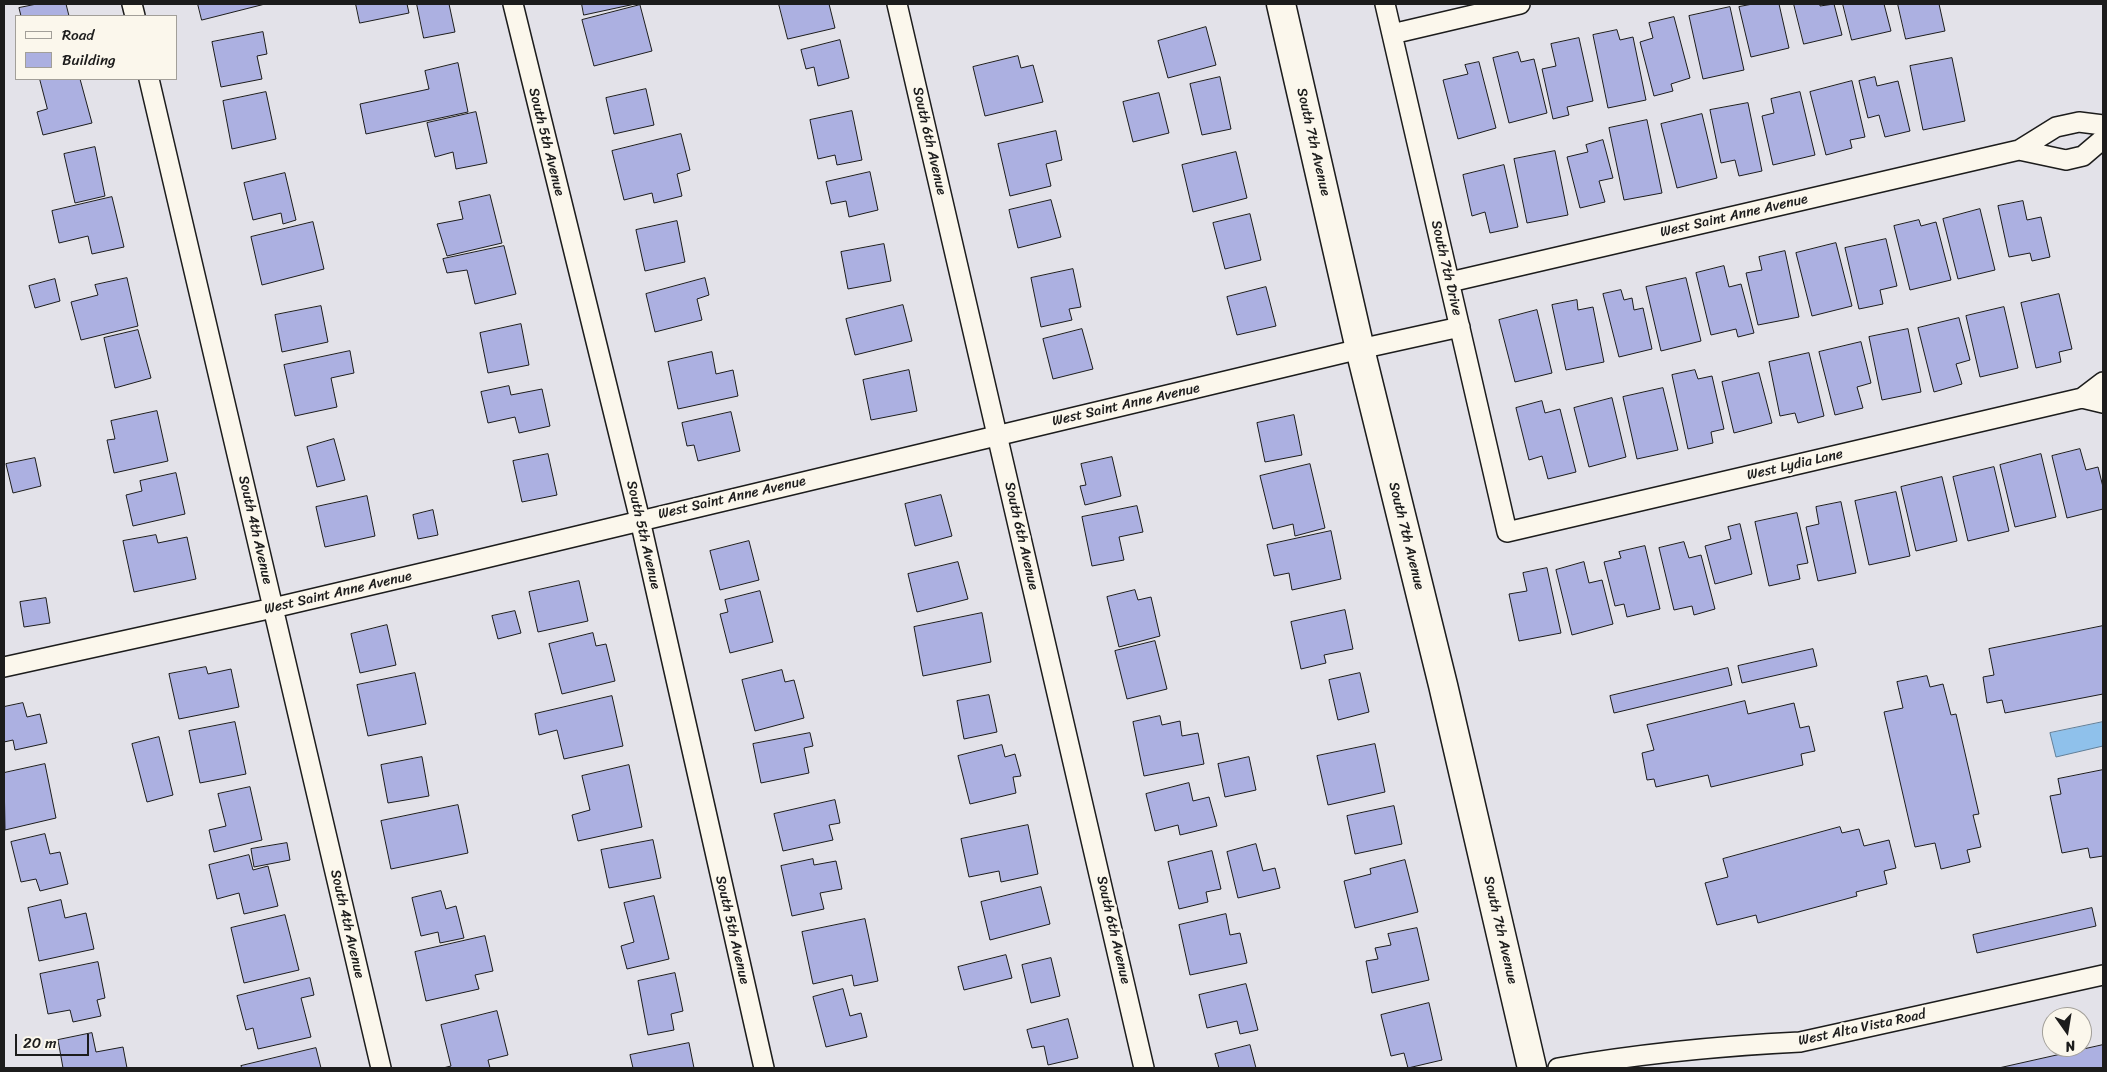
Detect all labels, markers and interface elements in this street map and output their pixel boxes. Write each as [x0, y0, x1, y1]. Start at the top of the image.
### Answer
legend [15, 15, 178, 80]
text: Road [62, 22, 94, 48]
text: Building [62, 47, 116, 73]
street label: South 6th Avenue [908, 85, 950, 197]
street label: South 5th Avenue [524, 86, 568, 198]
street label: South 7th Avenue [1292, 86, 1334, 198]
street label: West Saint Anne Avenue [1659, 191, 1809, 241]
street label: South 7th Drive [1427, 219, 1465, 317]
street label: West Saint Anne Avenue [1051, 380, 1201, 430]
street label: West Lydia Lane [1745, 446, 1845, 484]
street label: West Saint Anne Avenue [657, 473, 807, 523]
street label: South 4th Avenue [234, 474, 276, 586]
street label: South 5th Avenue [622, 479, 664, 591]
street label: South 6th Avenue [1000, 480, 1042, 592]
street label: South 7th Avenue [1385, 480, 1427, 592]
street label: West Saint Anne Avenue [263, 568, 413, 618]
street label: South 4th Avenue [326, 868, 368, 980]
street label: South 5th Avenue [711, 874, 753, 986]
street label: South 6th Avenue [1092, 874, 1134, 986]
street label: South 7th Avenue [1479, 874, 1521, 986]
street label: West Alta Vista Road [1797, 1006, 1927, 1050]
north arrow [2042, 1007, 2092, 1057]
scale bar [18, 1024, 91, 1056]
text: 20 m [23, 1030, 57, 1056]
text: N [2063, 1033, 2078, 1059]

